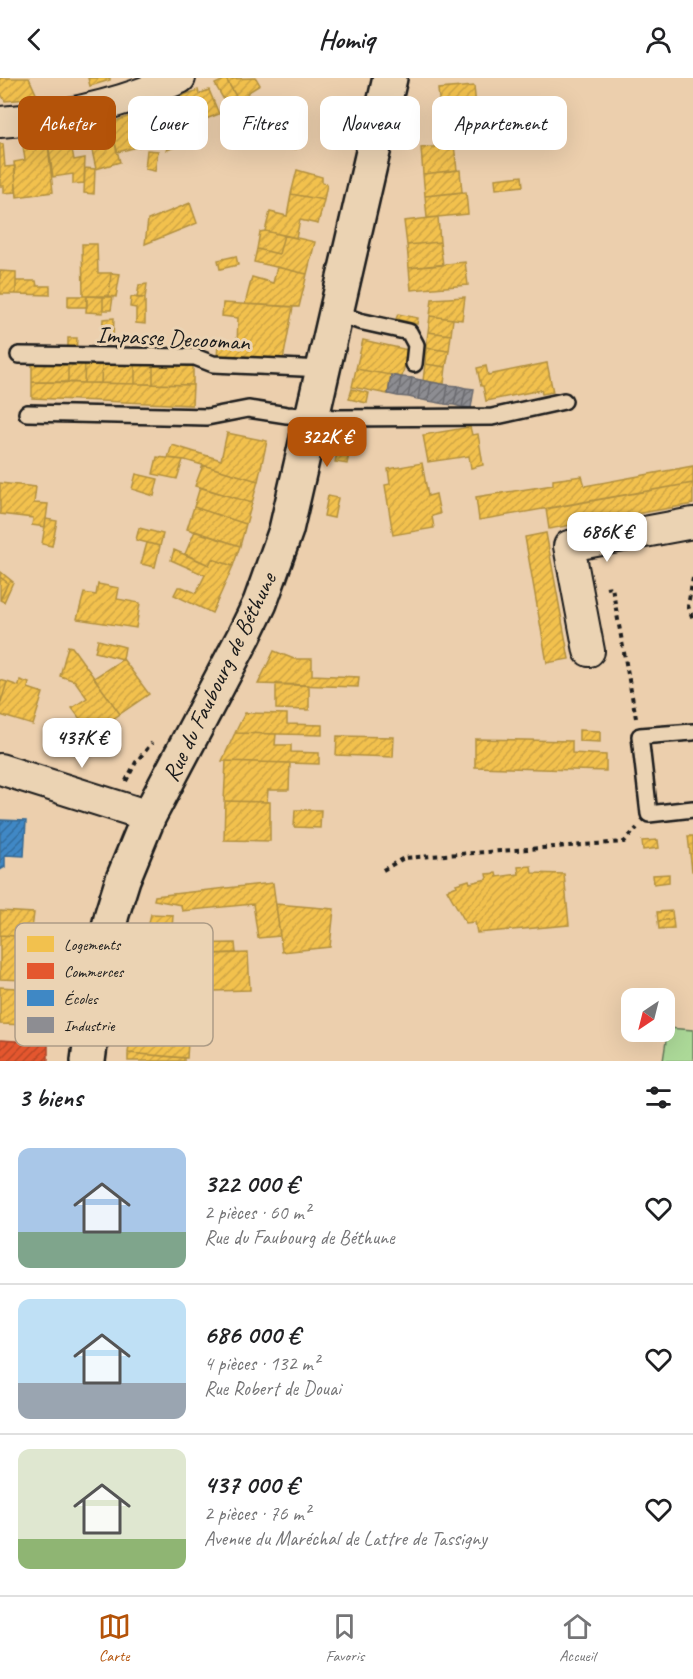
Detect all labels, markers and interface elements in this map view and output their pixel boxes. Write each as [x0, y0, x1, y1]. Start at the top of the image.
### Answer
text: Homiq [318, 22, 375, 56]
icon: back [18, 23, 51, 56]
icon: person [642, 23, 675, 56]
chip: Acheter [18, 96, 116, 150]
chip: Louer [128, 96, 208, 150]
chip: Filtres [220, 96, 308, 150]
chip: Nouveau [320, 96, 420, 150]
chip: Appartement [432, 96, 567, 150]
street label: Impasse Decooman [95, 319, 252, 357]
pin: 322K € [278, 417, 376, 468]
text: 322K € [302, 424, 353, 449]
pin: 686K € [558, 512, 656, 563]
text: 686K € [581, 519, 633, 544]
street label: Rue du Faubourg de Béthune [155, 566, 284, 786]
pin: 437K € [33, 718, 131, 769]
text: 437K € [57, 725, 107, 750]
legend [15, 923, 213, 1046]
text: Logements [64, 935, 122, 955]
text: Commerces [64, 962, 125, 982]
north arrow [621, 988, 675, 1042]
map controls [621, 988, 675, 1042]
text: Écoles [64, 989, 99, 1009]
text: Industrie [64, 1016, 116, 1036]
text: 3 biens [18, 1081, 82, 1114]
icon: filters [642, 1081, 675, 1114]
text: 322 000 € [204, 1167, 298, 1200]
icon: home [66, 1172, 138, 1244]
icon: heart [642, 1192, 675, 1225]
text: 2 pièces · 60 m² [204, 1200, 310, 1225]
text: Rue du Faubourg de Béthune [204, 1225, 395, 1250]
text: 686 000 € [204, 1318, 300, 1351]
icon: home [66, 1323, 138, 1395]
icon: heart [642, 1343, 675, 1376]
text: 4 pièces · 132 m² [204, 1351, 319, 1376]
text: Rue Robert de Douai [204, 1376, 341, 1401]
text: 437 000 € [204, 1468, 298, 1501]
icon: home [66, 1473, 138, 1545]
icon: heart [642, 1493, 675, 1526]
text: 2 pièces · 76 m² [204, 1501, 310, 1526]
text: Avenue du Maréchal de Lattre de Tassigny [204, 1526, 487, 1551]
tab: Carte [98, 1610, 131, 1666]
tab: Favoris [326, 1610, 364, 1666]
tab: Accueil [559, 1610, 595, 1666]

